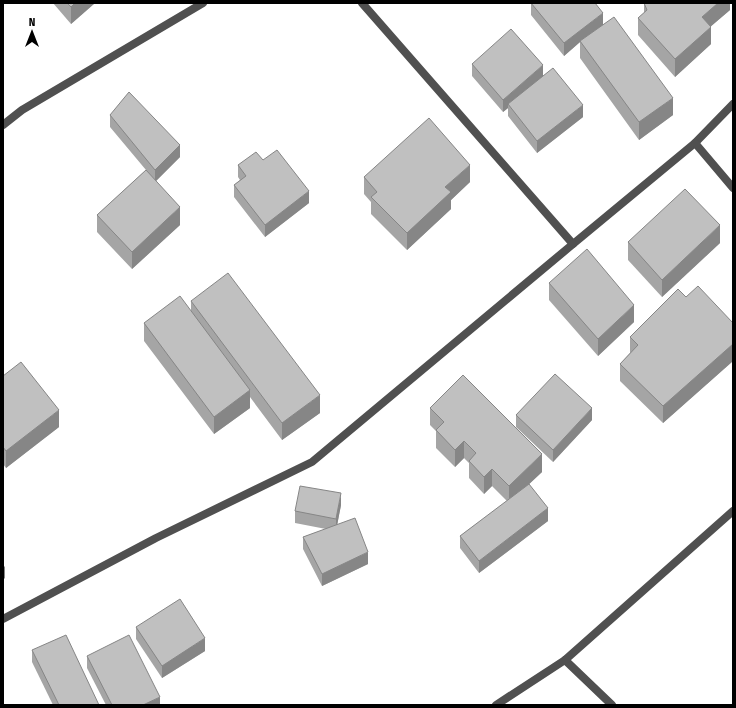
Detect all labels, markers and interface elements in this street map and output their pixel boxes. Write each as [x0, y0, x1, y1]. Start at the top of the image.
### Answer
north arrow [12, 12, 52, 52]
text: N [29, 16, 35, 29]

